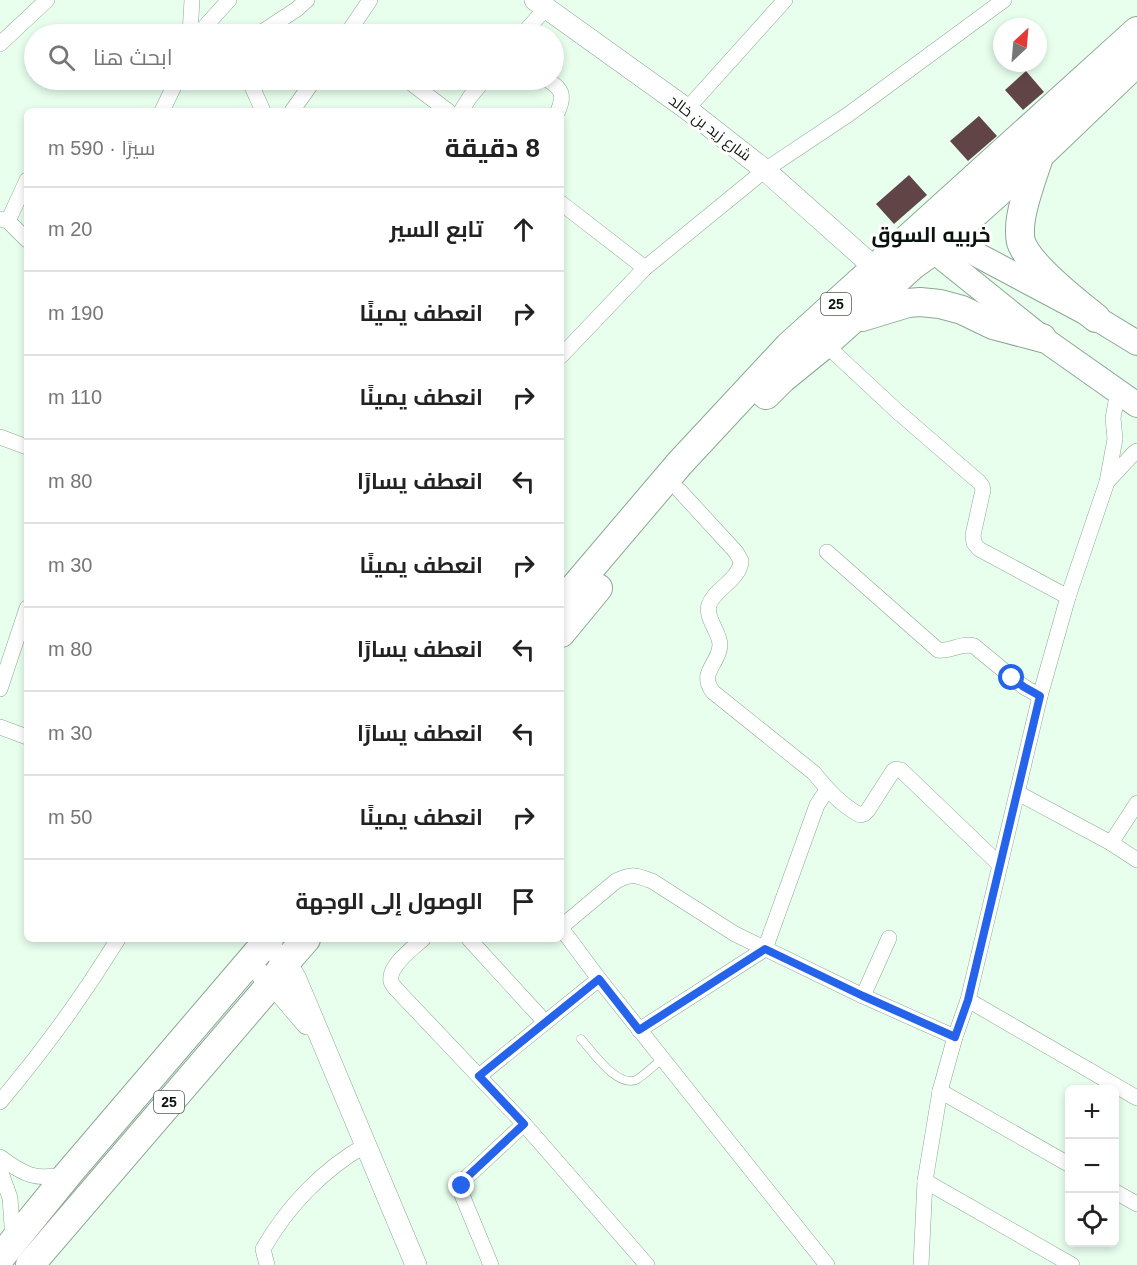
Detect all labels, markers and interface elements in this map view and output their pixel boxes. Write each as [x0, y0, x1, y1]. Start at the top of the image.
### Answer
north arrow [993, 18, 1047, 72]
search box [24, 24, 564, 90]
icon: search [45, 41, 78, 74]
text: ابحث هنا [93, 45, 173, 70]
street label: شارع زيد بن خالد [664, 91, 755, 166]
text: 8 دقيقة [445, 133, 540, 163]
text: سيرًا · 590 m [48, 137, 155, 159]
icon: ahead [507, 213, 540, 246]
text: تابع السير [389, 217, 483, 242]
text: 20 m [48, 218, 92, 240]
district label: خربیه السوق [871, 223, 991, 248]
road number: 25 [821, 293, 851, 315]
icon: right [507, 297, 540, 330]
text: انعطف يمينًا [360, 301, 483, 326]
text: 190 m [48, 302, 104, 324]
icon: right [507, 381, 540, 414]
text: انعطف يمينًا [360, 385, 483, 410]
text: 110 m [48, 386, 102, 408]
icon: left [507, 465, 540, 498]
text: انعطف يسارًا [357, 469, 483, 494]
text: 80 m [48, 470, 92, 492]
icon: right [507, 549, 540, 582]
text: انعطف يمينًا [360, 553, 483, 578]
text: 30 m [48, 554, 92, 576]
icon: left [507, 633, 540, 666]
text: انعطف يسارًا [357, 637, 483, 662]
text: 80 m [48, 638, 92, 660]
route start [998, 664, 1024, 690]
icon: left [507, 717, 540, 750]
text: انعطف يسارًا [357, 721, 483, 746]
text: 30 m [48, 722, 92, 744]
icon: right [507, 801, 540, 834]
text: انعطف يمينًا [360, 805, 483, 830]
text: 50 m [48, 806, 92, 828]
icon: arrive [507, 885, 540, 918]
text: الوصول إلى الوجهة [296, 889, 483, 914]
map controls [1065, 1085, 1119, 1247]
button: + [1065, 1085, 1119, 1139]
road number: 25 [154, 1091, 184, 1113]
button: − [1065, 1139, 1119, 1193]
route end [448, 1172, 474, 1198]
button: locate [1065, 1193, 1119, 1247]

